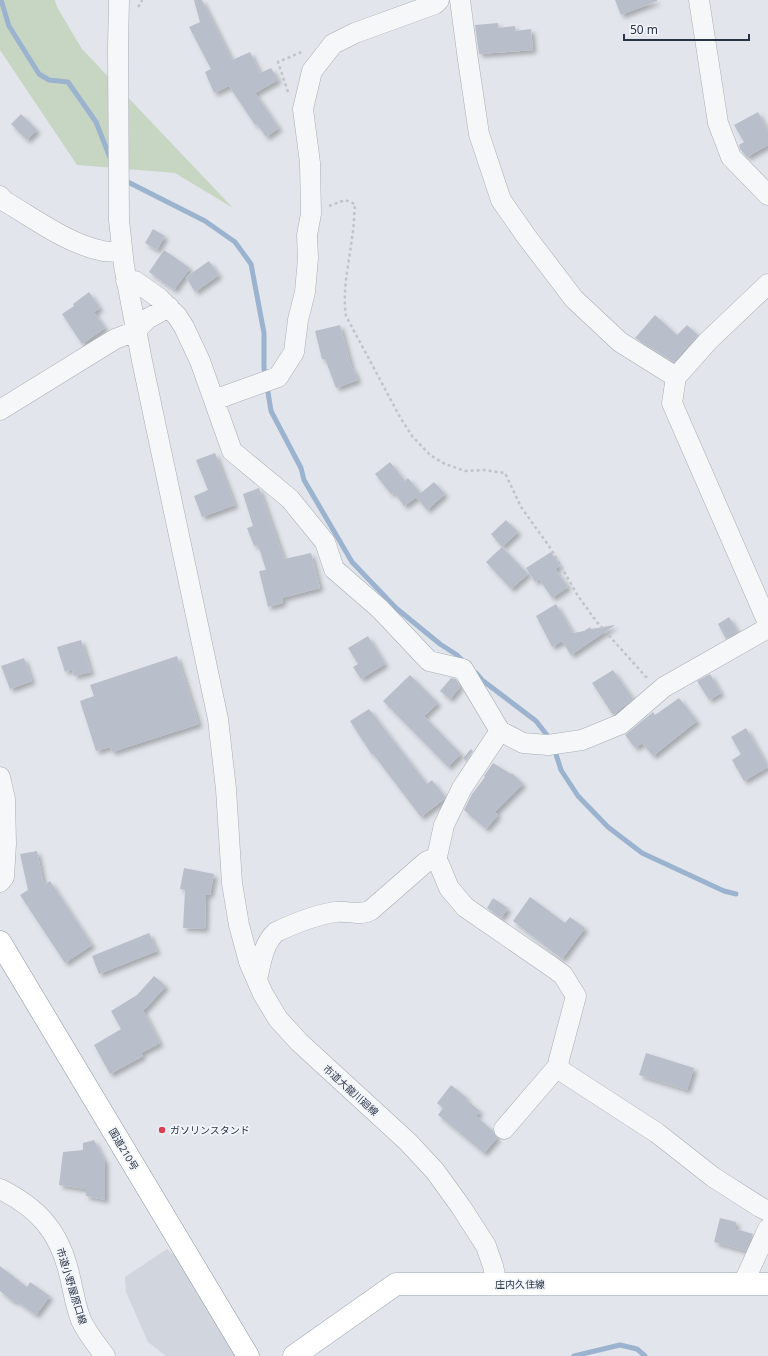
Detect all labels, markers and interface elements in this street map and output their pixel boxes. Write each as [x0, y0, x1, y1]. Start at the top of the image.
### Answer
scale bar [624, 16, 749, 42]
text: 50 m [630, 21, 658, 38]
street label: 市道大龍川廻線 [320, 1061, 382, 1119]
place label: ガソリンスタンド [170, 1123, 250, 1137]
street label: 国道210号 [106, 1125, 142, 1173]
marker: ガソリンスタンド [157, 1125, 167, 1135]
street label: 市道小野屋原口線 [54, 1246, 90, 1326]
street label: 庄内久住線 [495, 1277, 545, 1291]

